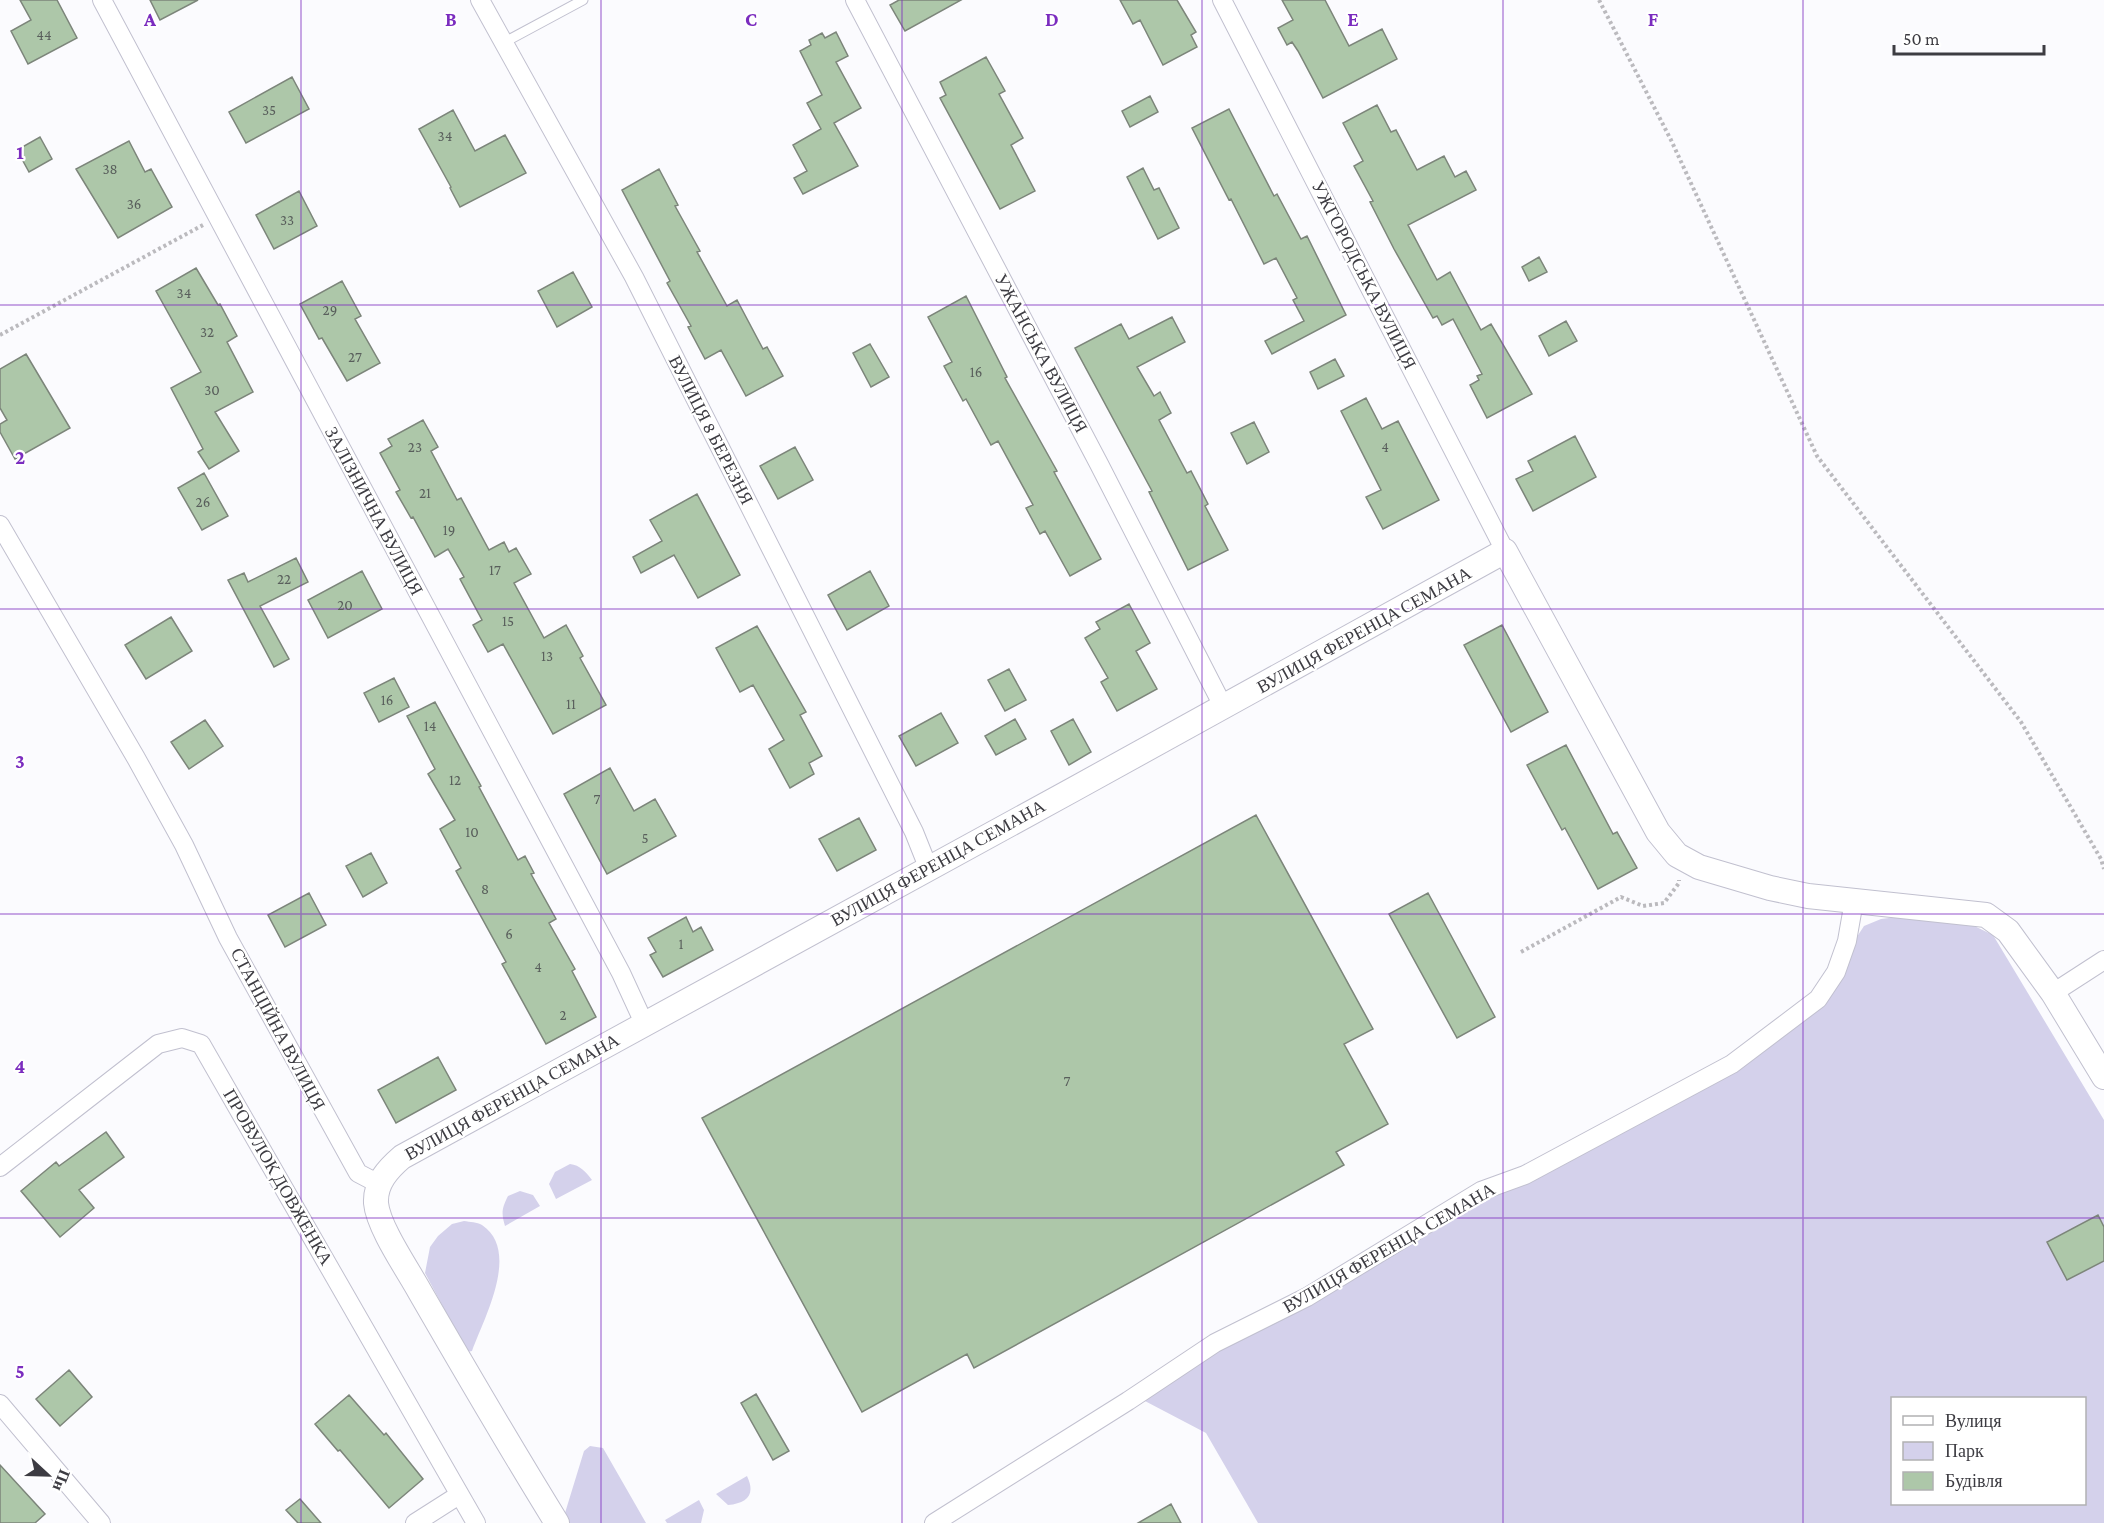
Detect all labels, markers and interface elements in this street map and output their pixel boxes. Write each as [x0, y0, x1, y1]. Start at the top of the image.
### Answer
text: A [143, 8, 157, 30]
text: B [445, 8, 457, 30]
text: C [745, 8, 757, 30]
text: D [1045, 8, 1059, 30]
text: E [1347, 8, 1359, 30]
text: F [1648, 8, 1659, 30]
scale bar [1894, 18, 2044, 56]
house number: 44 [36, 27, 52, 43]
text: 50 m [1903, 29, 1940, 49]
house number: 35 [262, 102, 276, 118]
house number: 34 [438, 128, 452, 144]
text: 1 [16, 141, 24, 163]
house number: 38 [102, 161, 118, 177]
street label: УЖГОРОДСЬКА ВУЛИЦЯ [1308, 178, 1420, 372]
house number: 36 [127, 196, 141, 212]
house number: 33 [280, 212, 294, 228]
street label: УЖАНСЬКА ВУЛИЦЯ [991, 270, 1091, 436]
house number: 34 [177, 285, 191, 301]
house number: 29 [323, 302, 337, 318]
house number: 32 [200, 324, 214, 340]
house number: 27 [348, 349, 362, 365]
street label: ВУЛИЦЯ 8 БЕРЕЗНЯ [665, 352, 757, 508]
house number: 16 [970, 364, 982, 380]
house number: 30 [204, 382, 220, 398]
street label: ЗАЛІЗНИЧНА ВУЛИЦЯ [321, 423, 427, 599]
house number: 23 [408, 439, 422, 455]
house number: 4 [1381, 439, 1389, 455]
text: 2 [15, 446, 25, 468]
house number: 21 [419, 485, 431, 501]
house number: 26 [196, 494, 210, 510]
house number: 19 [443, 522, 455, 538]
house number: 17 [489, 562, 501, 578]
street label: ВУЛИЦЯ ФЕРЕНЦА СЕМАНА [1254, 563, 1474, 697]
house number: 22 [277, 571, 291, 587]
house number: 20 [337, 597, 353, 613]
house number: 15 [502, 613, 514, 629]
house number: 13 [541, 648, 553, 664]
house number: 16 [381, 692, 393, 708]
house number: 11 [566, 696, 576, 712]
house number: 14 [424, 718, 436, 734]
text: 3 [15, 750, 25, 772]
house number: 12 [449, 772, 461, 788]
house number: 7 [594, 791, 601, 807]
street label: ВУЛИЦЯ ФЕРЕНЦА СЕМАНА [828, 796, 1048, 930]
house number: 10 [465, 824, 479, 840]
house number: 5 [641, 830, 649, 846]
house number: 8 [481, 881, 489, 897]
house number: 6 [505, 926, 513, 942]
house number: 1 [679, 936, 684, 952]
street label: СТАНЦІЙНА ВУЛИЦЯ [227, 944, 329, 1114]
house number: 4 [534, 959, 542, 975]
house number: 2 [559, 1007, 567, 1023]
street label: ВУЛИЦЯ ФЕРЕНЦА СЕМАНА [402, 1030, 622, 1164]
text: 4 [15, 1055, 26, 1077]
house number: 7 [1064, 1073, 1071, 1089]
street label: ПРОВУЛОК ДОВЖЕНКА [219, 1085, 337, 1269]
street label: ВУЛИЦЯ ФЕРЕНЦА СЕМАНА [1279, 1179, 1499, 1317]
text: 5 [15, 1360, 25, 1382]
legend [1891, 1397, 2086, 1505]
text: Вулиця [1945, 1411, 2002, 1431]
text: Парк [1945, 1441, 1984, 1461]
north arrow [18, 1445, 78, 1505]
text: Пн [50, 1467, 73, 1494]
text: Будівля [1945, 1471, 2002, 1491]

